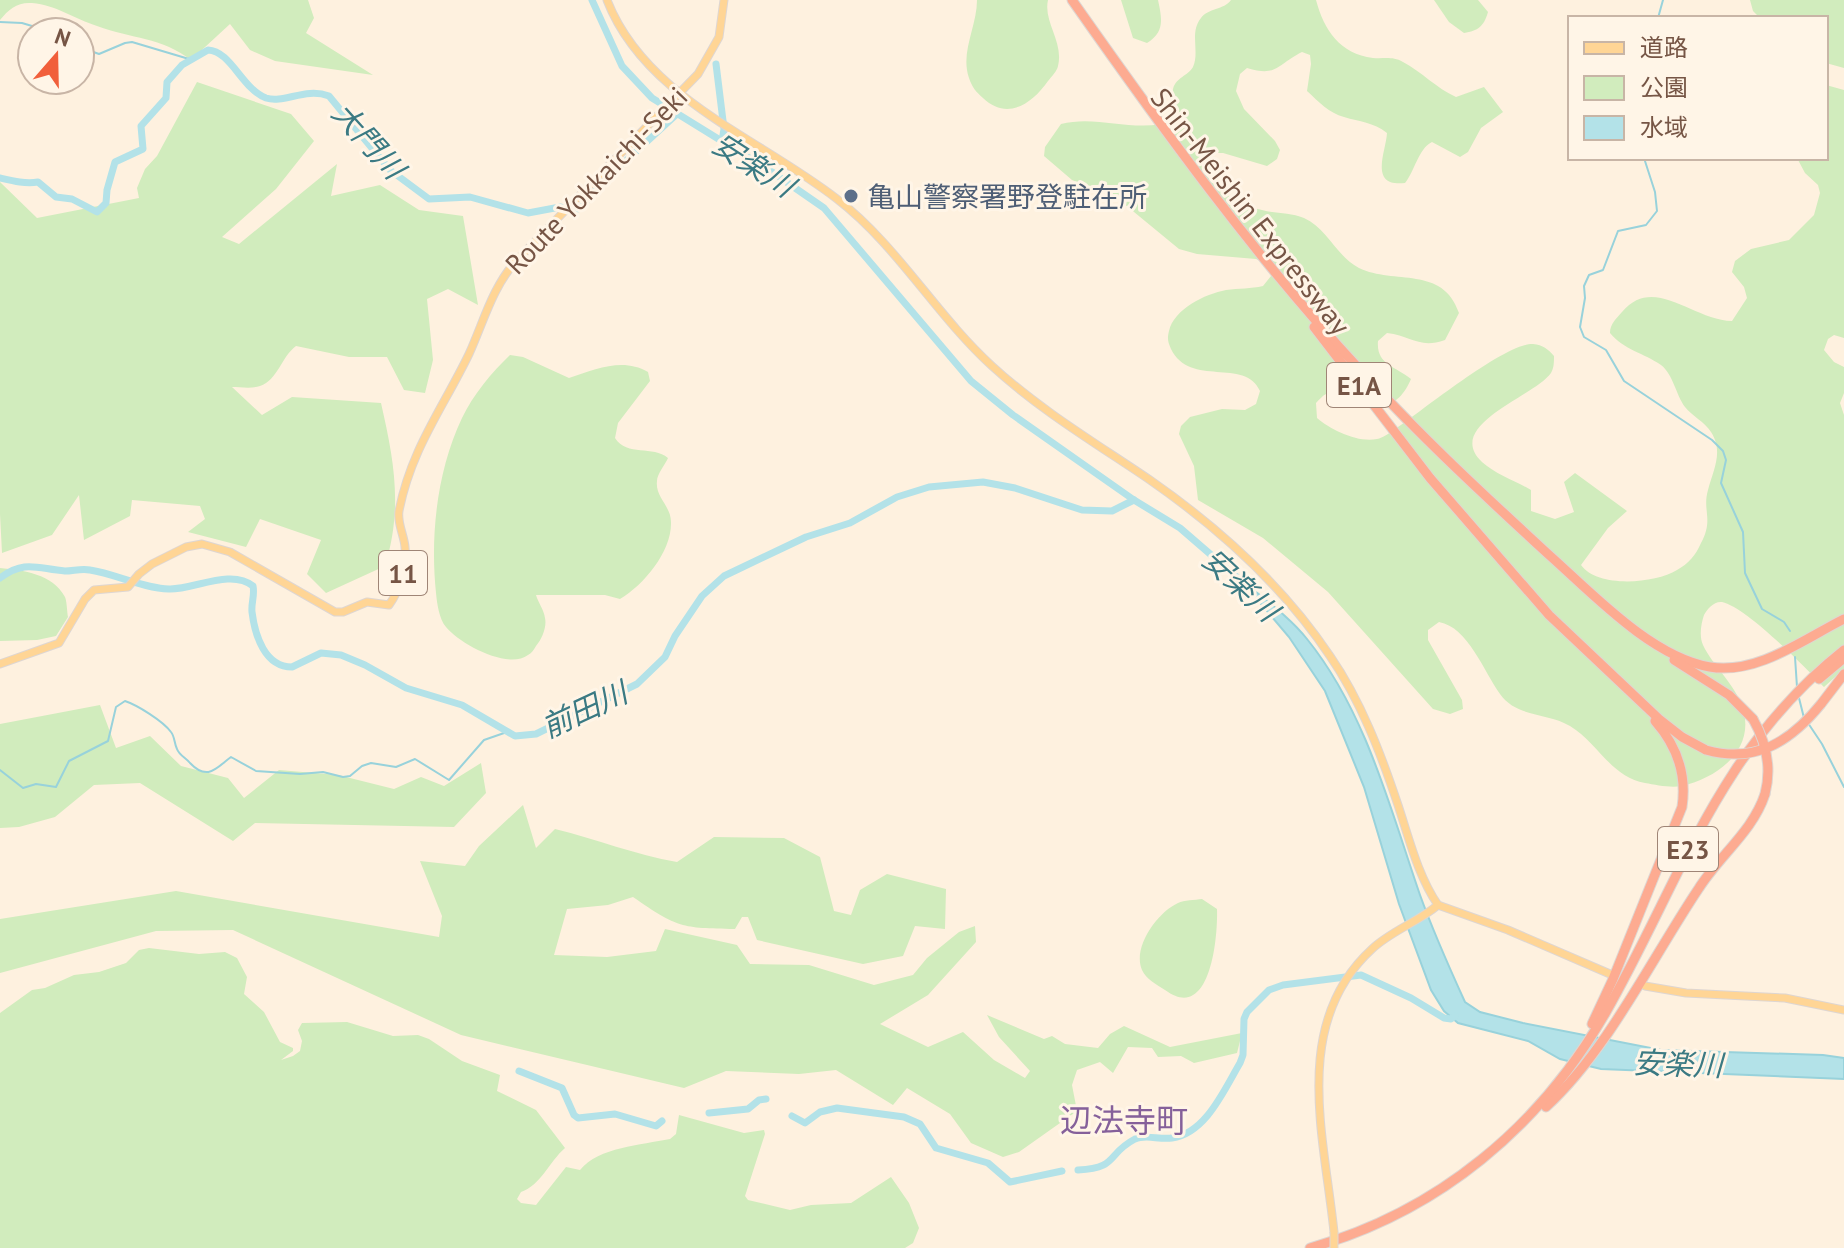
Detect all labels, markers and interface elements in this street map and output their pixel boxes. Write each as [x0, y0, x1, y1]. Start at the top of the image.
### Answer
north arrow [16, 16, 96, 96]
legend [1568, 16, 1828, 160]
text: N [51, 22, 74, 53]
text: 道路 [1640, 32, 1688, 63]
text: 公園 [1640, 72, 1688, 103]
street label: Route Yokkaichi-Seki [497, 78, 695, 282]
street label: Shin-Meishin Expressway [1143, 80, 1359, 342]
water label: 大門川 [324, 94, 416, 189]
text: 水域 [1640, 112, 1688, 143]
water label: 安楽川 [706, 123, 805, 206]
place label: 亀山警察署野登駐在所 [867, 178, 1147, 215]
marker: 亀山警察署野登駐在所 [842, 187, 860, 205]
road number: E1A [1327, 363, 1391, 407]
water label: 安楽川 [1195, 539, 1289, 631]
road number: 11 [379, 551, 427, 595]
water label: 前田川 [535, 671, 636, 746]
road number: E23 [1658, 827, 1718, 871]
water label: 安楽川 [1632, 1042, 1727, 1084]
district label: 辺法寺町 [1060, 1099, 1188, 1141]

